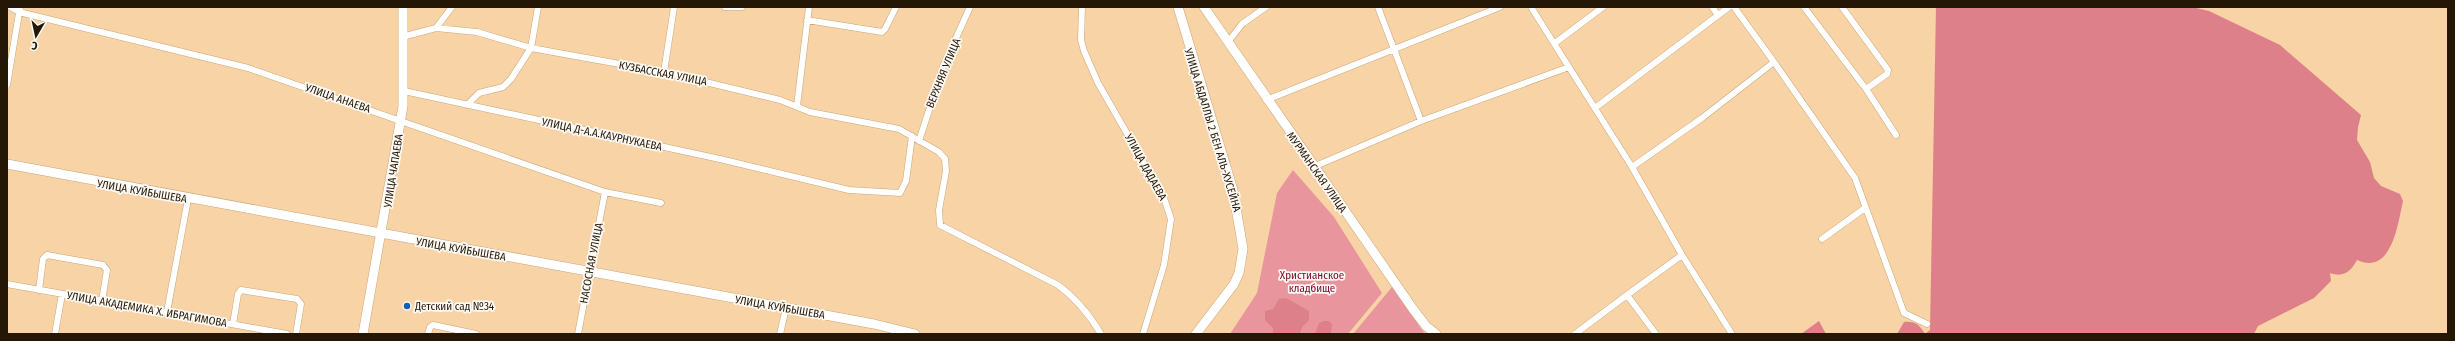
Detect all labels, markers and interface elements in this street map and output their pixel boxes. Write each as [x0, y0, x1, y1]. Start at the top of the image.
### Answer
north arrow [16, 16, 56, 56]
street label: ВЕРХНЯЯ УЛИЦА [924, 36, 963, 110]
text: С [30, 38, 38, 52]
street label: УЛИЦА АБДАЛЛЫ 2 БЕН АЛЬ-ХУСЕЙНА [1181, 46, 1244, 214]
street label: КУЗБАССКАЯ УЛИЦА [618, 59, 708, 88]
street label: УЛИЦА АНАЕВА [302, 81, 372, 116]
street label: УЛИЦА Д-А.А.КАУРНУКАЕВА [539, 115, 664, 154]
street label: МУРМАНСКАЯ УЛИЦА [1284, 129, 1349, 215]
street label: УЛИЦА ДАДАЕВА [1121, 131, 1169, 203]
street label: УЛИЦА ЧАПАЕВА [381, 133, 406, 210]
street label: УЛИЦА КУЙБЫШЕВА [95, 177, 188, 206]
street label: НАСОСНАЯ УЛИЦА [577, 221, 606, 305]
street label: УЛИЦА КУЙБЫШЕВА [414, 235, 507, 264]
park label: Христианское кладбище [1280, 269, 1344, 295]
street label: УЛИЦА АКАДЕМИКА Х. ИБРАГИМОВА [65, 289, 228, 330]
street label: УЛИЦА КУЙБЫШЕВА [733, 293, 826, 322]
place label: Детский сад №34 [414, 300, 495, 313]
marker: Детский сад №34 [402, 301, 412, 311]

